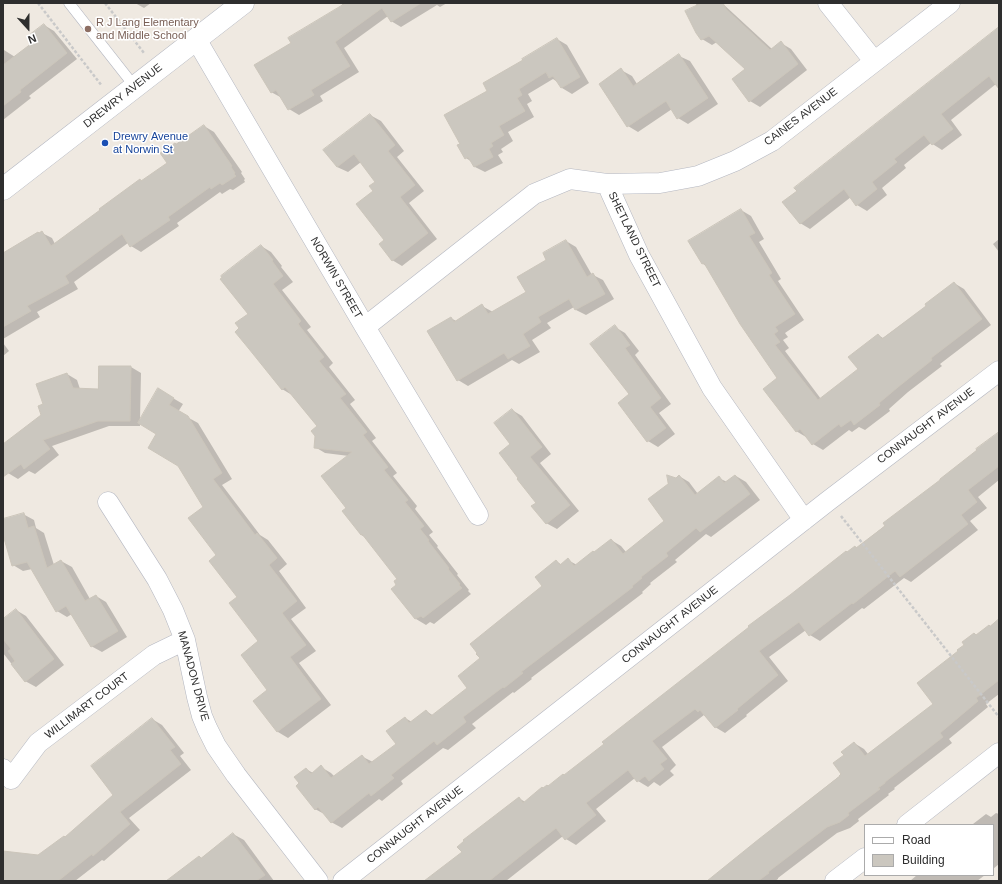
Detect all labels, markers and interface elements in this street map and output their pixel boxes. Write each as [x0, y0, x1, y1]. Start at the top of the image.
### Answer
north arrow [8, 8, 48, 48]
place label: R J Lang Elementary and Middle School [96, 16, 199, 42]
marker: R J Lang Elementary and Middle School [83, 24, 93, 34]
text: N [26, 32, 38, 46]
street label: DREWRY AVENUE [81, 61, 165, 131]
street label: CAINES AVENUE [762, 85, 840, 149]
place label: Drewry Avenue at Norwin St [113, 130, 188, 156]
marker: Drewry Avenue at Norwin St [100, 138, 110, 148]
street label: SHETLAND STREET [605, 190, 663, 290]
street label: NORWIN STREET [307, 235, 365, 321]
street label: CONNAUGHT AVENUE [875, 385, 977, 467]
street label: CONNAUGHT AVENUE [619, 583, 721, 667]
street label: MANADON DRIVE [175, 629, 211, 723]
street label: WILLIMART COURT [42, 670, 132, 742]
street label: CONNAUGHT AVENUE [364, 783, 466, 867]
legend [864, 824, 994, 876]
text: Road [902, 833, 931, 847]
text: Building [902, 853, 945, 867]

